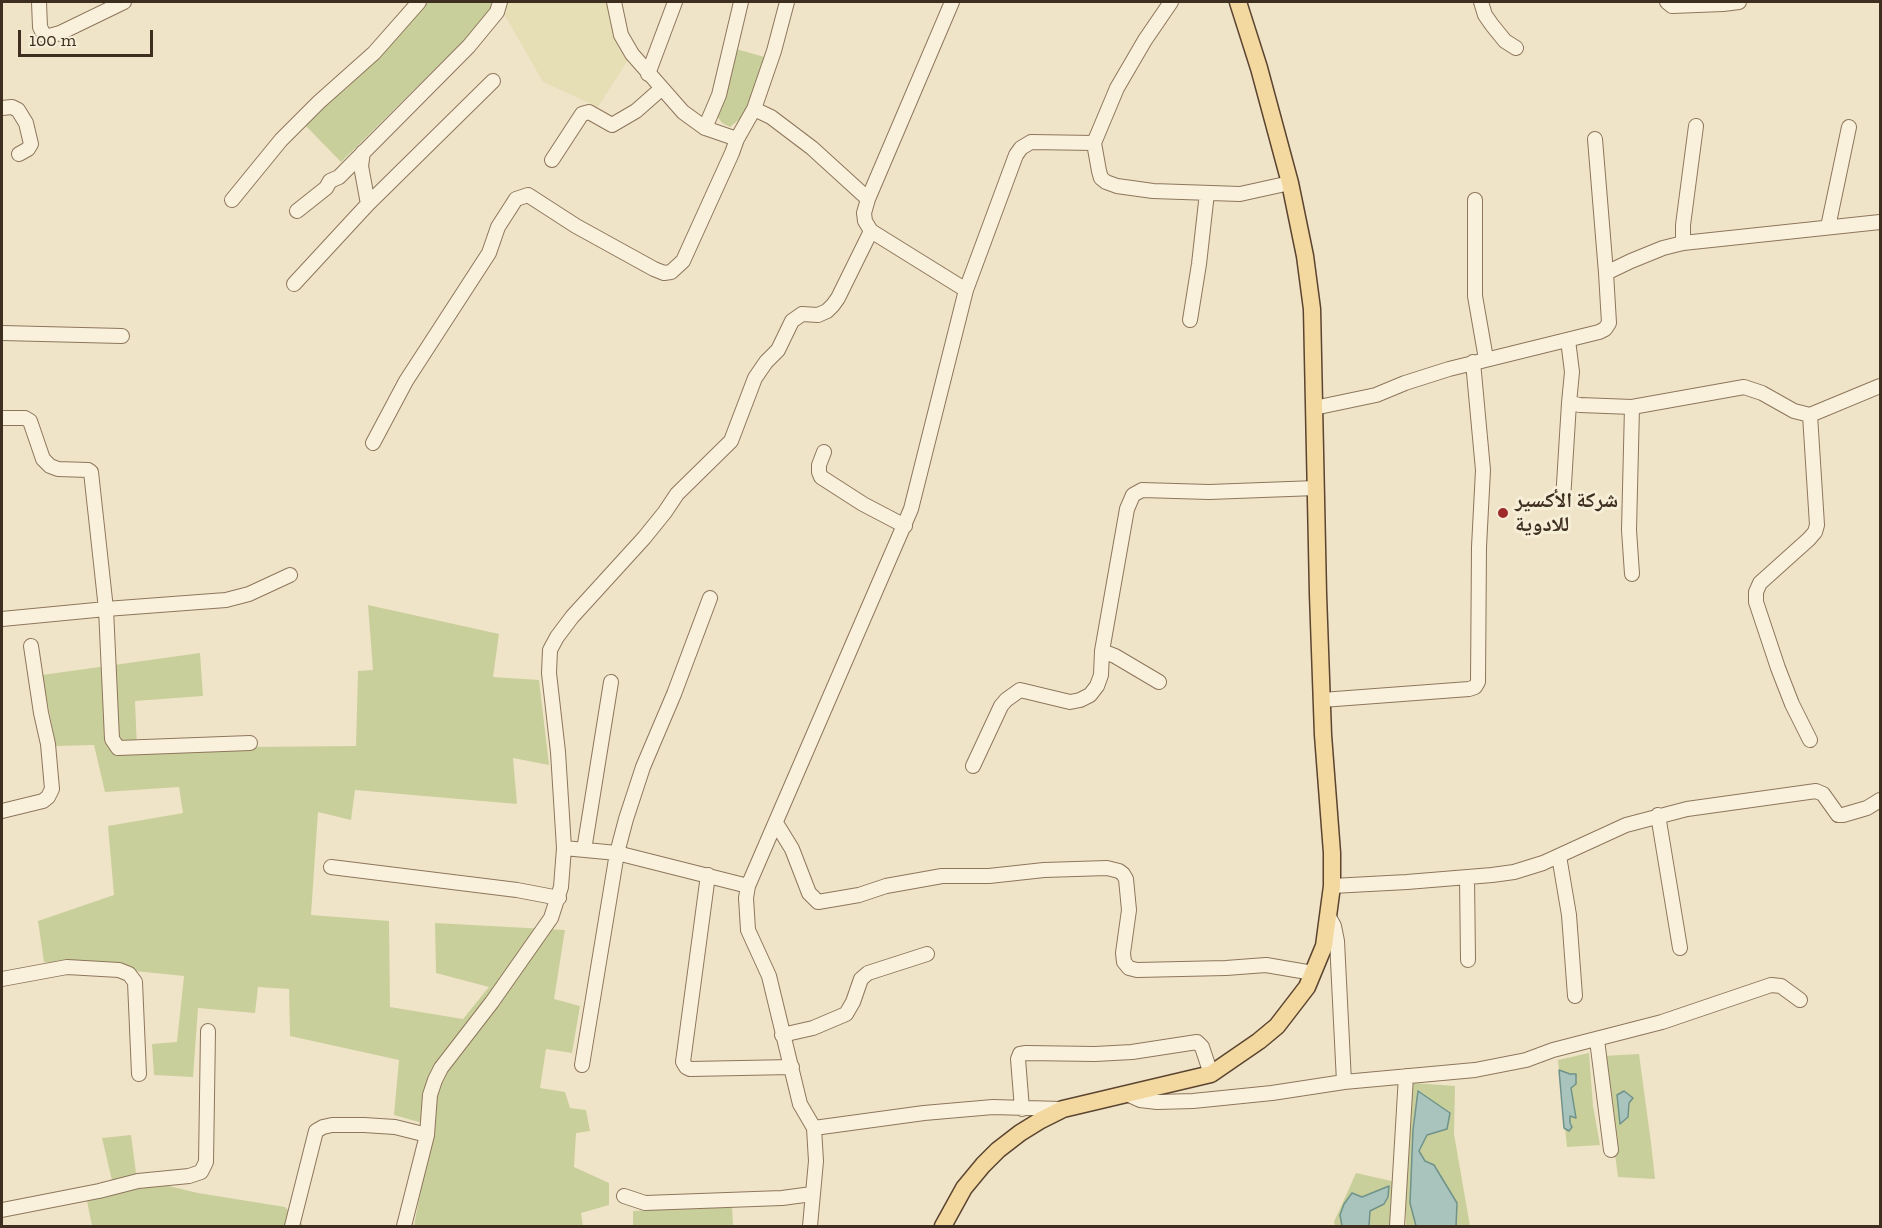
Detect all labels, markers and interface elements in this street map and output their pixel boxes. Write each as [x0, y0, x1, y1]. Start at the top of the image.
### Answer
scale bar [21, 18, 156, 56]
text: 100 m [29, 29, 76, 51]
place label: شركة الأكسير للادوية [1515, 488, 1618, 538]
marker: شركة الأكسير للادوية [1496, 506, 1510, 520]

